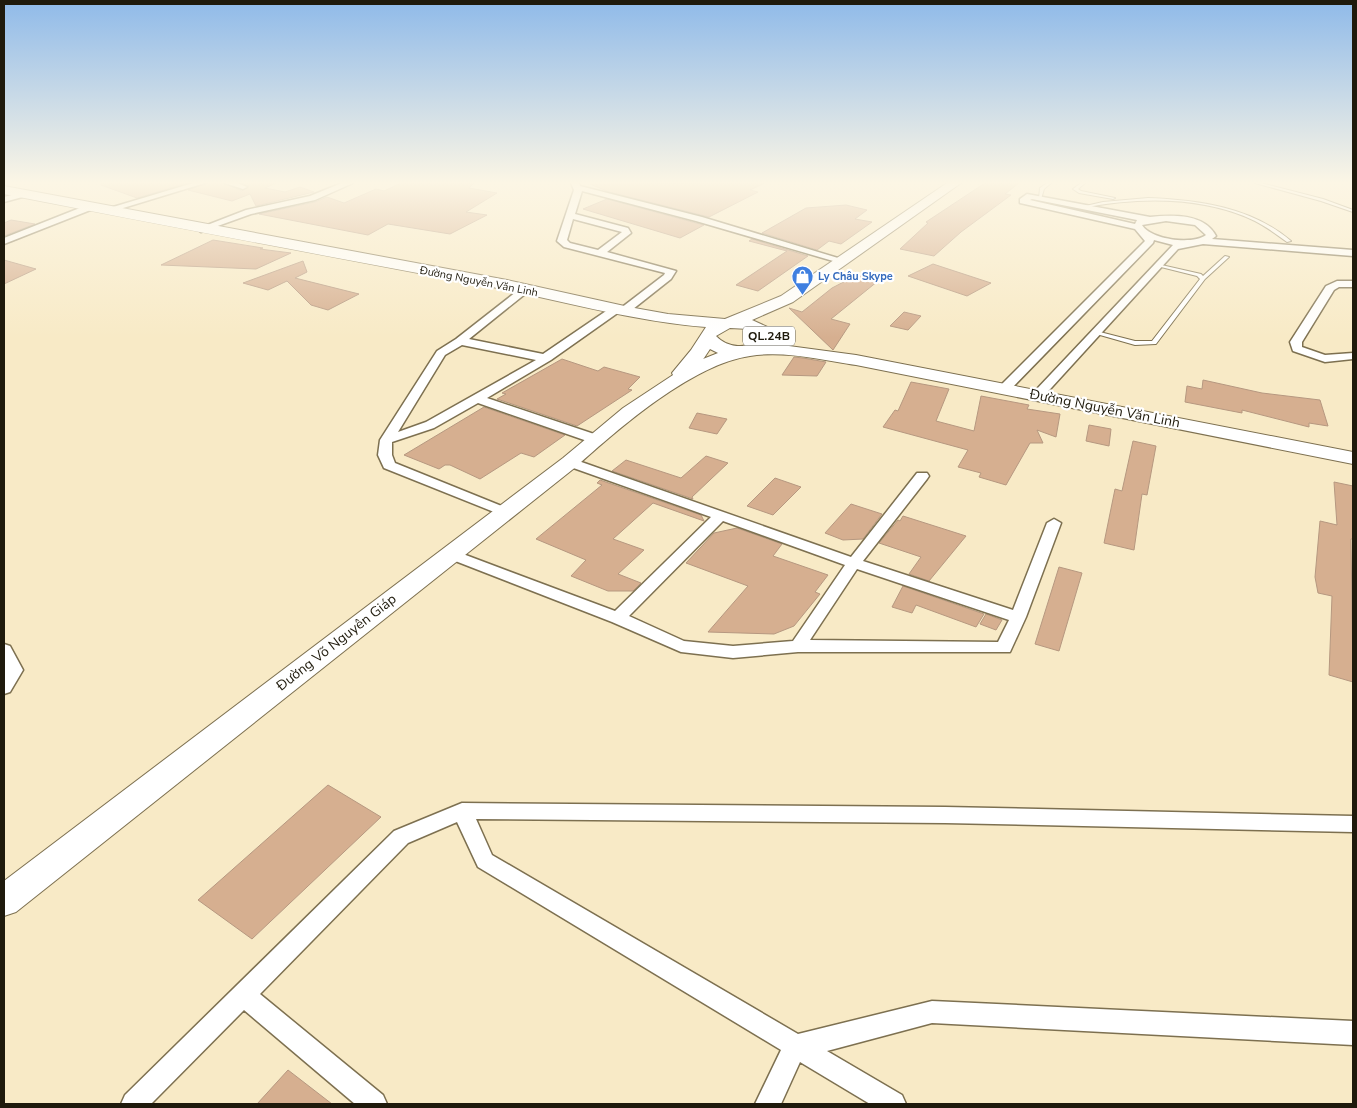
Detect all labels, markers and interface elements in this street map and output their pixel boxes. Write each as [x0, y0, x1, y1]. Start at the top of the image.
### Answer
street label: Đường Nguyễn Văn Linh [418, 262, 539, 300]
shop icon: Ly Châu Skype [790, 264, 814, 295]
place label: Ly Châu Skype [818, 269, 893, 284]
road number: QL.24B [743, 326, 795, 346]
street label: Đường Nguyễn Văn Linh [1027, 384, 1182, 432]
street label: Đường Võ Nguyên Giáp [272, 590, 400, 696]

